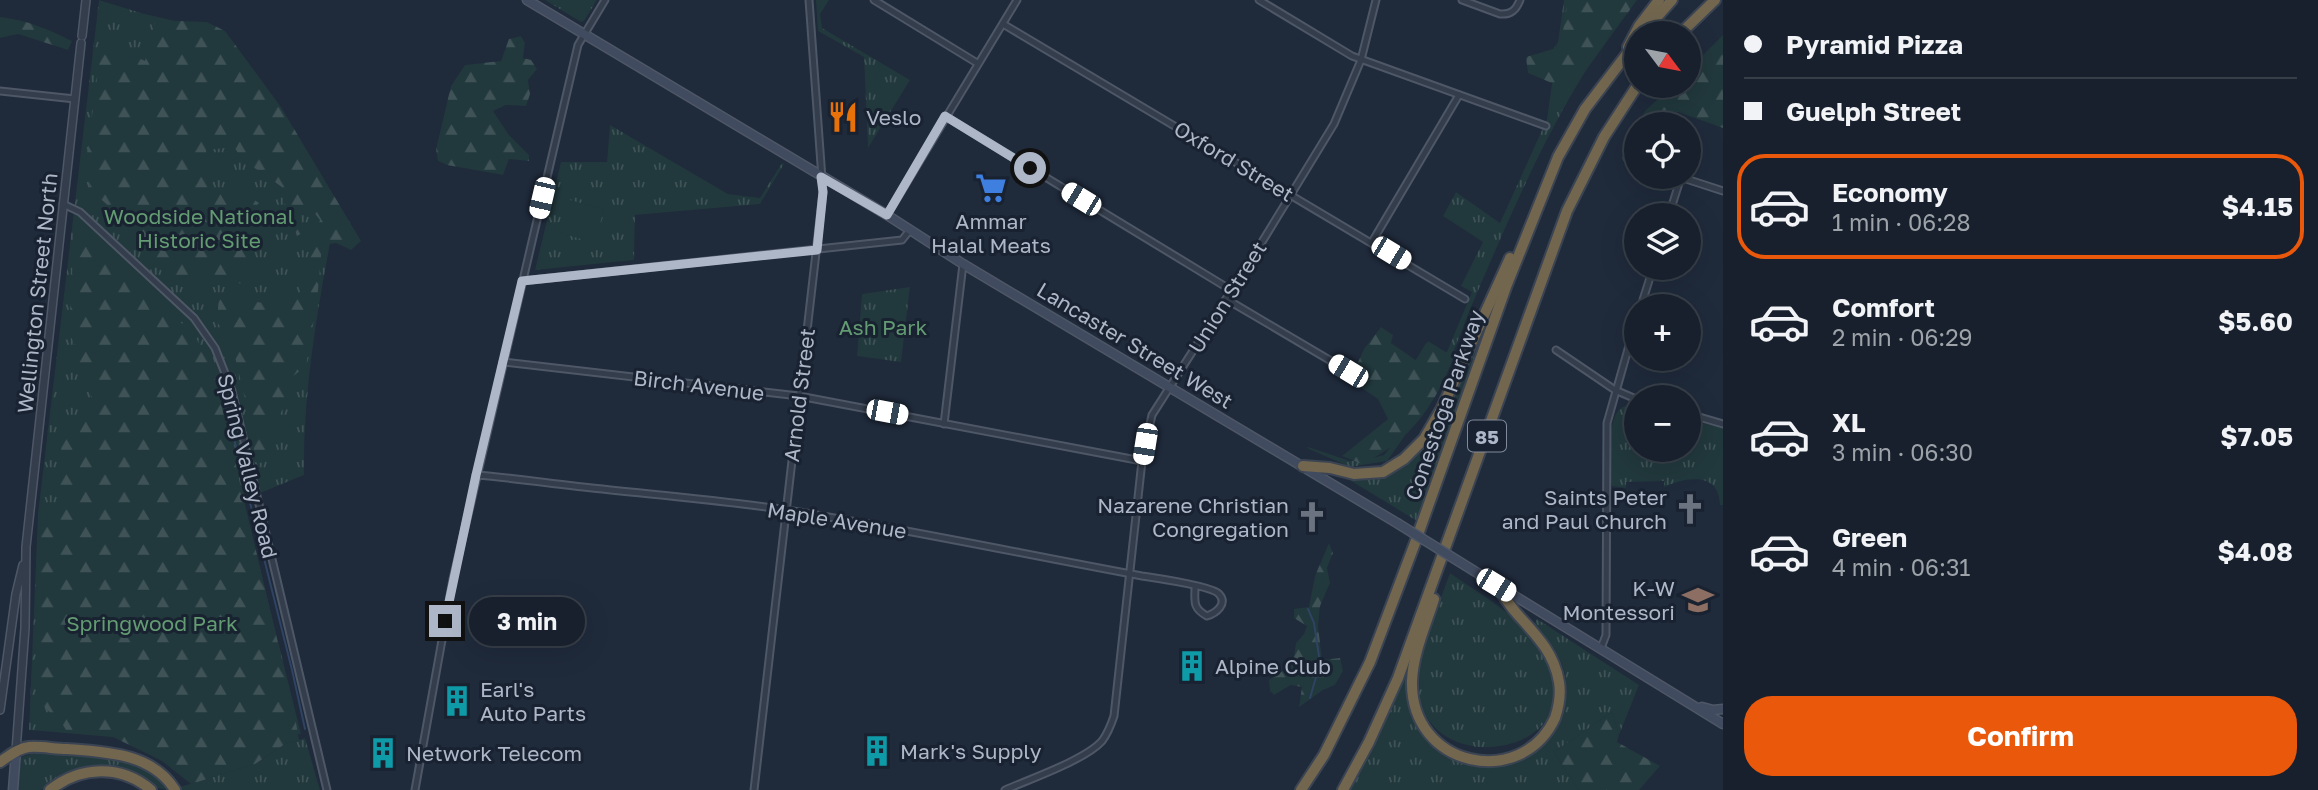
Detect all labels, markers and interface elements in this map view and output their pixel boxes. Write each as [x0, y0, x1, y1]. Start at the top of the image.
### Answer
north arrow [1624, 21, 1701, 98]
map controls [1624, 21, 1701, 462]
text: Pyramid Pizza [1786, 29, 1963, 60]
text: Guelph Street [1786, 96, 1961, 127]
restaurant icon: Veslo [826, 100, 860, 134]
place label: Veslo [866, 104, 921, 130]
button: locate [1624, 112, 1701, 189]
street label: Oxford Street [1169, 115, 1299, 207]
route start [1014, 152, 1046, 184]
supermarket icon: Ammar Halal Meats [974, 171, 1008, 205]
street label: Wellington Street North [11, 172, 63, 414]
car [528, 175, 557, 221]
icon: car [1748, 175, 1811, 238]
text: Economy [1832, 177, 1948, 208]
car [1058, 179, 1105, 219]
text: $4.15 [2222, 191, 2293, 222]
park label: Woodside National Historic Site [104, 203, 294, 253]
button: layers [1624, 203, 1701, 280]
place label: Ammar Halal Meats [931, 208, 1051, 258]
text: 1 min · 06:28 [1832, 208, 1970, 236]
car [1368, 233, 1415, 273]
street label: Union Street [1182, 236, 1272, 358]
street label: Lancaster Street West [1032, 276, 1238, 414]
icon: car [1748, 290, 1811, 353]
text: Comfort [1832, 292, 1935, 323]
button: + [1624, 294, 1701, 371]
street label: Conestoga Parkway [1399, 306, 1489, 504]
text: $5.60 [2218, 306, 2293, 337]
park label: Ash Park [839, 314, 927, 340]
text: 2 min · 06:29 [1832, 323, 1972, 351]
street label: Arnold Street [778, 327, 820, 463]
car [1325, 351, 1372, 391]
street label: Birch Avenue [632, 364, 766, 406]
street label: Spring Valley Road [212, 371, 284, 561]
button: − [1624, 385, 1701, 462]
car [865, 398, 910, 426]
icon: car [1748, 405, 1811, 468]
text: XL [1832, 407, 1866, 438]
road number: 85 [1468, 420, 1506, 452]
text: $7.05 [2220, 421, 2293, 452]
car [1132, 422, 1159, 466]
text: 3 min · 06:30 [1832, 438, 1973, 466]
place label: Saints Peter and Paul Church [1502, 484, 1667, 534]
place label: Nazarene Christian Congregation [1097, 492, 1289, 542]
church icon: Saints Peter and Paul Church [1673, 492, 1707, 526]
street label: Maple Avenue [765, 496, 909, 544]
church icon: Nazarene Christian Congregation [1295, 500, 1329, 534]
icon: car [1748, 520, 1811, 583]
text: Green [1832, 522, 1907, 553]
text: $4.08 [2217, 536, 2293, 567]
text: 4 min · 06:31 [1832, 553, 1971, 581]
car [1473, 565, 1520, 605]
place label: K-W Montessori [1562, 575, 1675, 625]
school or university icon: K-W Montessori [1681, 583, 1715, 617]
callout: 3 min [470, 596, 585, 646]
route end [429, 605, 461, 637]
text: 3 min [497, 607, 557, 635]
park label: Springwood Park [66, 610, 238, 636]
building icon: Alpine Club [1175, 649, 1209, 683]
place label: Alpine Club [1215, 653, 1331, 679]
place label: Earl's Auto Parts [480, 676, 586, 726]
building icon: Earl's Auto Parts [440, 684, 474, 718]
button: Confirm [1744, 696, 2297, 776]
building icon: Mark's Supply [860, 734, 894, 768]
building icon: Network Telecom [366, 736, 400, 770]
place label: Mark's Supply [900, 738, 1042, 764]
place label: Network Telecom [406, 740, 582, 766]

